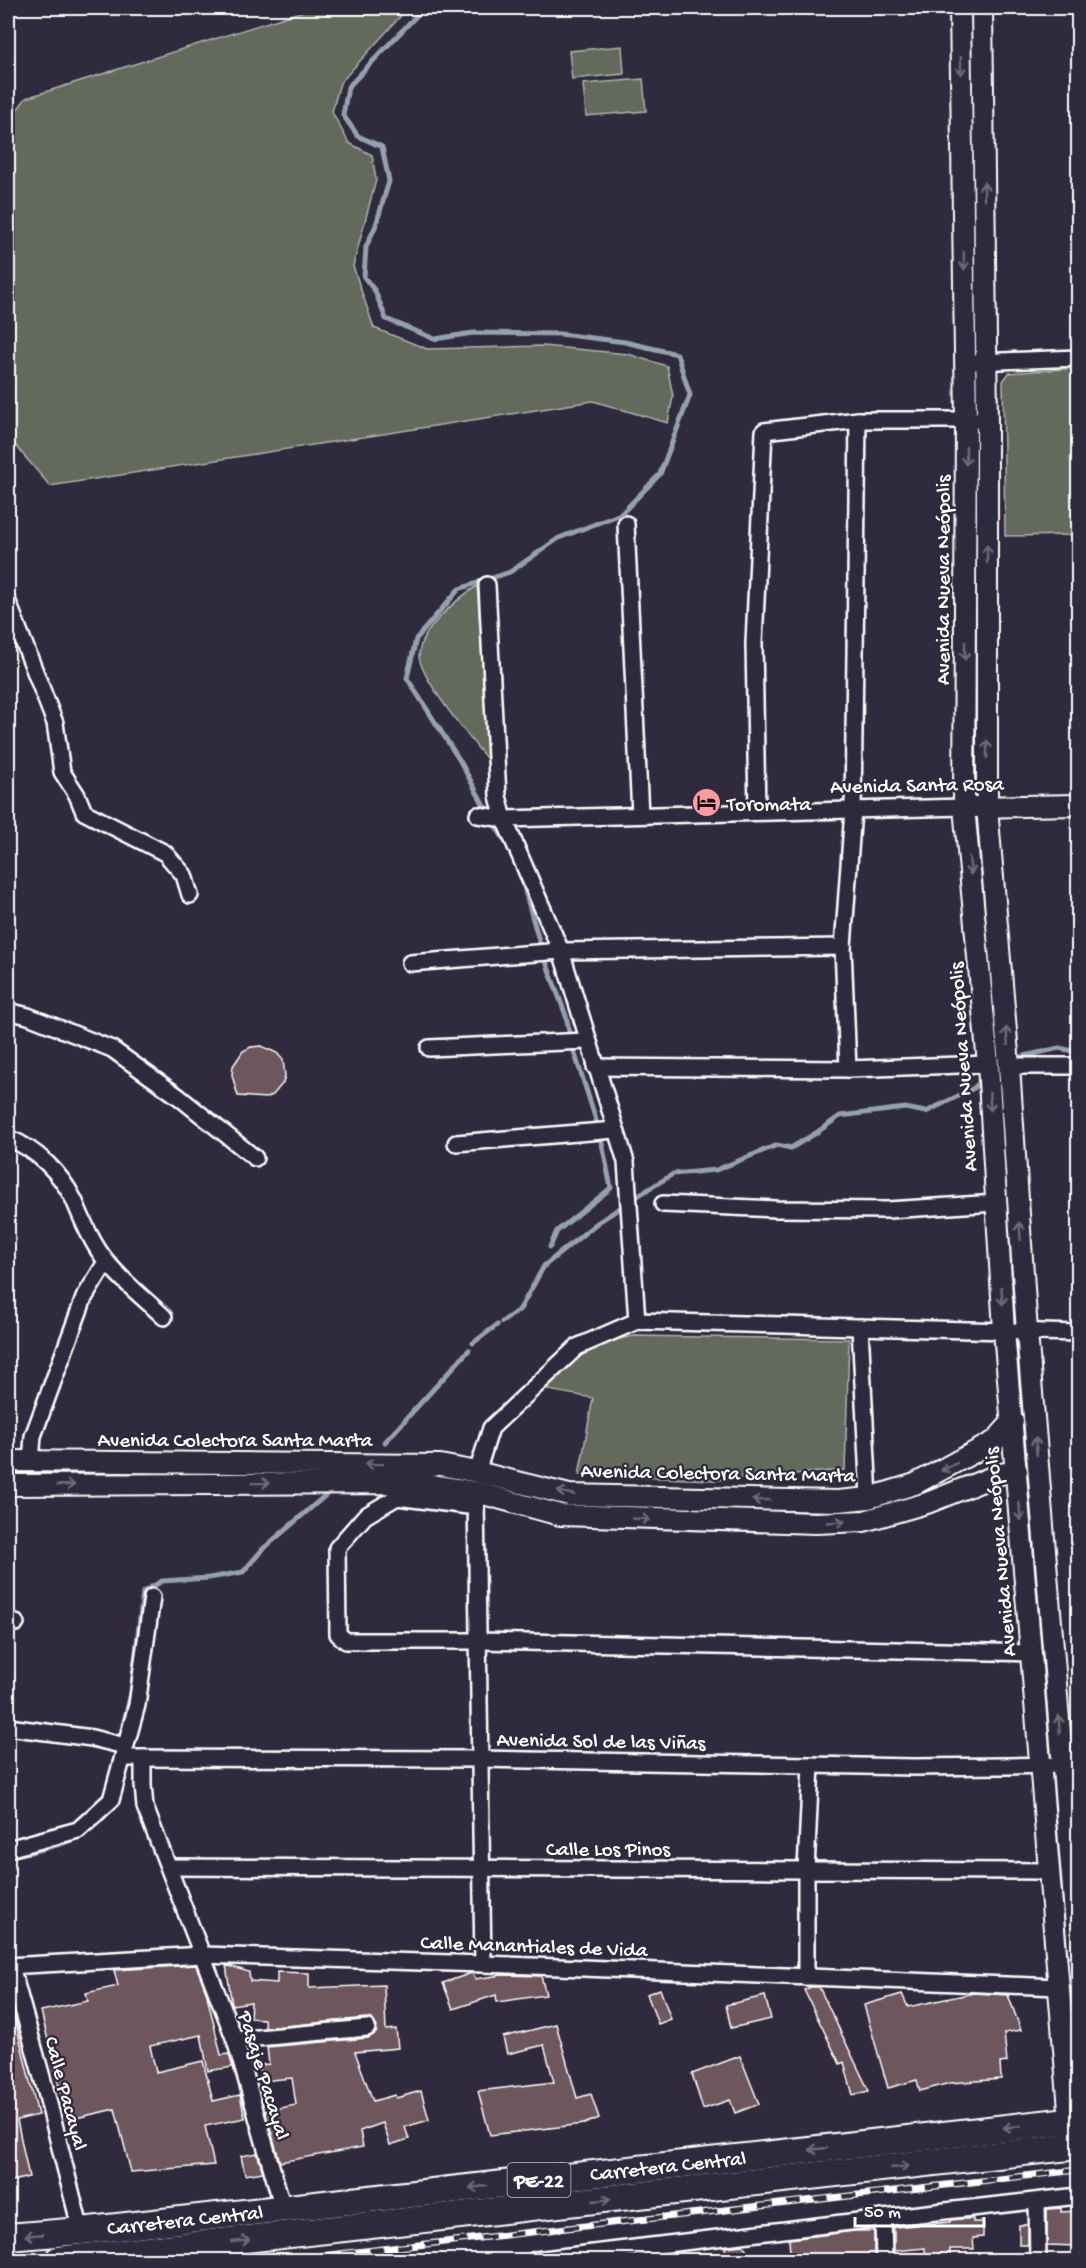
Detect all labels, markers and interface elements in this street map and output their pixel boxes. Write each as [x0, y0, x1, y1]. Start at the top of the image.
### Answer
one-way arrow [955, 55, 967, 75]
one-way arrow [978, 181, 990, 201]
one-way arrow [958, 250, 970, 270]
one-way arrow [960, 445, 972, 465]
street label: Avenida Nueva Neópolis [933, 474, 958, 685]
one-way arrow [981, 544, 993, 564]
one-way arrow [959, 640, 971, 660]
one-way arrow [981, 739, 993, 759]
street label: Avenida Santa Rosa [830, 773, 1006, 802]
hotel icon: Toromata [690, 787, 722, 819]
place label: Toromata [726, 794, 812, 819]
one-way arrow [965, 855, 976, 875]
street label: Avenida Nueva Neópolis [946, 960, 985, 1172]
one-way arrow [1001, 1027, 1012, 1047]
one-way arrow [985, 1091, 996, 1111]
one-way arrow [1015, 1221, 1026, 1241]
one-way arrow [997, 1286, 1008, 1306]
street label: Avenida Colectora Santa Marta [98, 1430, 374, 1455]
one-way arrow [1030, 1437, 1041, 1457]
street label: Avenida Nueva Neópolis [981, 1445, 1024, 1657]
one-way arrow [365, 1458, 385, 1469]
street label: Avenida Colectora Santa Marta [580, 1461, 857, 1490]
one-way arrow [941, 1462, 959, 1473]
one-way arrow [250, 1477, 270, 1489]
one-way arrow [55, 1479, 75, 1490]
one-way arrow [557, 1487, 576, 1498]
one-way arrow [751, 1494, 771, 1506]
one-way arrow [1015, 1501, 1026, 1521]
one-way arrow [631, 1513, 651, 1524]
one-way arrow [826, 1517, 845, 1528]
one-way arrow [1053, 1715, 1064, 1735]
street label: Avenida Sol de las Viñas [496, 1729, 707, 1758]
street label: Calle Los Pinos [546, 1839, 671, 1864]
street label: Calle Manantiales de Vida [420, 1932, 649, 1965]
street label: Pasaje Pacayal [230, 2008, 293, 2143]
street label: Calle Pacayal [36, 2034, 91, 2154]
one-way arrow [1002, 2122, 1022, 2133]
one-way arrow [809, 2144, 828, 2155]
street label: Carretera Central [589, 2148, 748, 2189]
one-way arrow [890, 2161, 910, 2172]
road number: PE-22 [508, 2163, 570, 2197]
one-way arrow [469, 2181, 489, 2192]
scale bar [855, 2190, 984, 2228]
one-way arrow [592, 2194, 612, 2205]
street label: Carretera Central [106, 2202, 265, 2243]
text: 50 m [864, 2203, 901, 2224]
one-way arrow [24, 2230, 44, 2241]
one-way arrow [231, 2235, 251, 2246]

